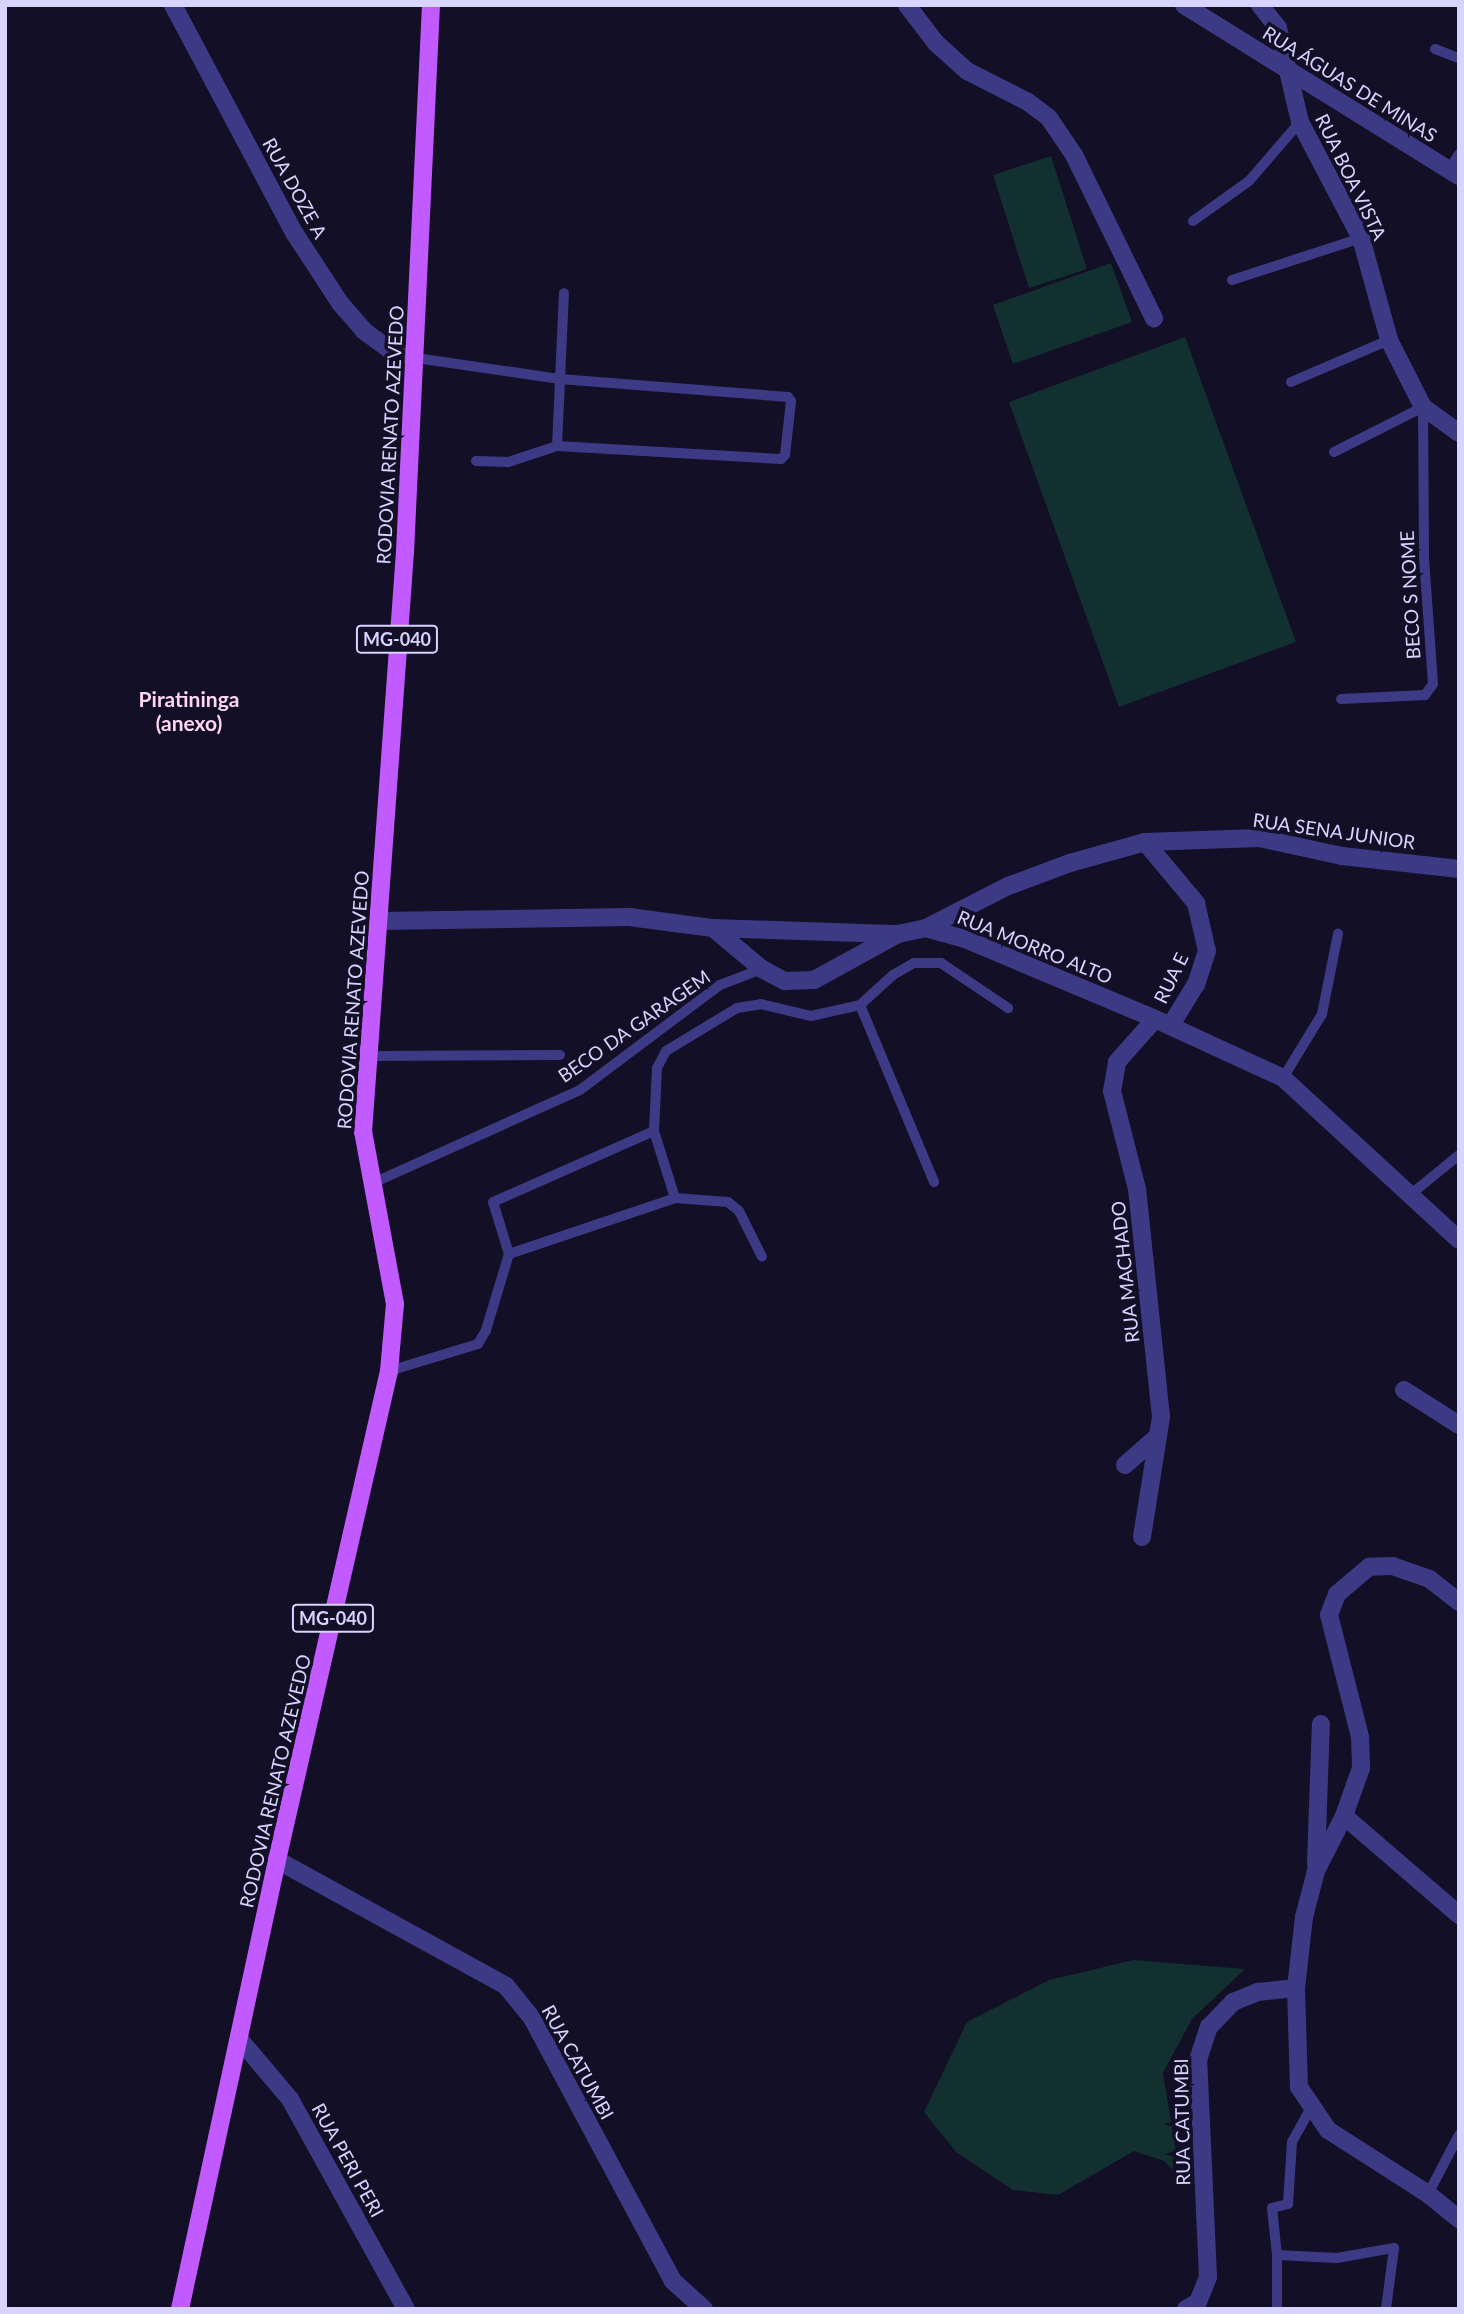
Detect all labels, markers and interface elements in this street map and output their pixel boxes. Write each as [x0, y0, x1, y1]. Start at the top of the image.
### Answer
street label: RUA ÁGUAS DE MINAS [1258, 21, 1442, 147]
street label: RUA BOA VISTA [1310, 109, 1392, 245]
street label: RUA DOZE A [258, 133, 332, 243]
street label: RODOVIA RENATO AZEVEDO [372, 304, 408, 566]
street label: BECO S NOME [1395, 530, 1425, 660]
road number: MG-040 [355, 624, 439, 654]
district label: Piratininga (anexo) [139, 686, 239, 736]
street label: RUA SENA JUNIOR [1250, 808, 1418, 854]
street label: RODOVIA RENATO AZEVEDO [333, 869, 373, 1131]
street label: RUA MORRO ALTO [954, 905, 1116, 989]
street label: RUA E [1149, 949, 1193, 1007]
street label: BECO DA GARAGEM [553, 965, 715, 1087]
street label: RUA MACHADO [1106, 1200, 1144, 1344]
road number: MG-040 [291, 1604, 375, 1632]
street label: RODOVIA RENATO AZEVEDO [235, 1652, 315, 1910]
street label: RUA CATUMBI [537, 2001, 619, 2123]
street label: RUA CATUMBI [1169, 2058, 1195, 2186]
street label: RUA PERI PERI [307, 2099, 389, 2221]

